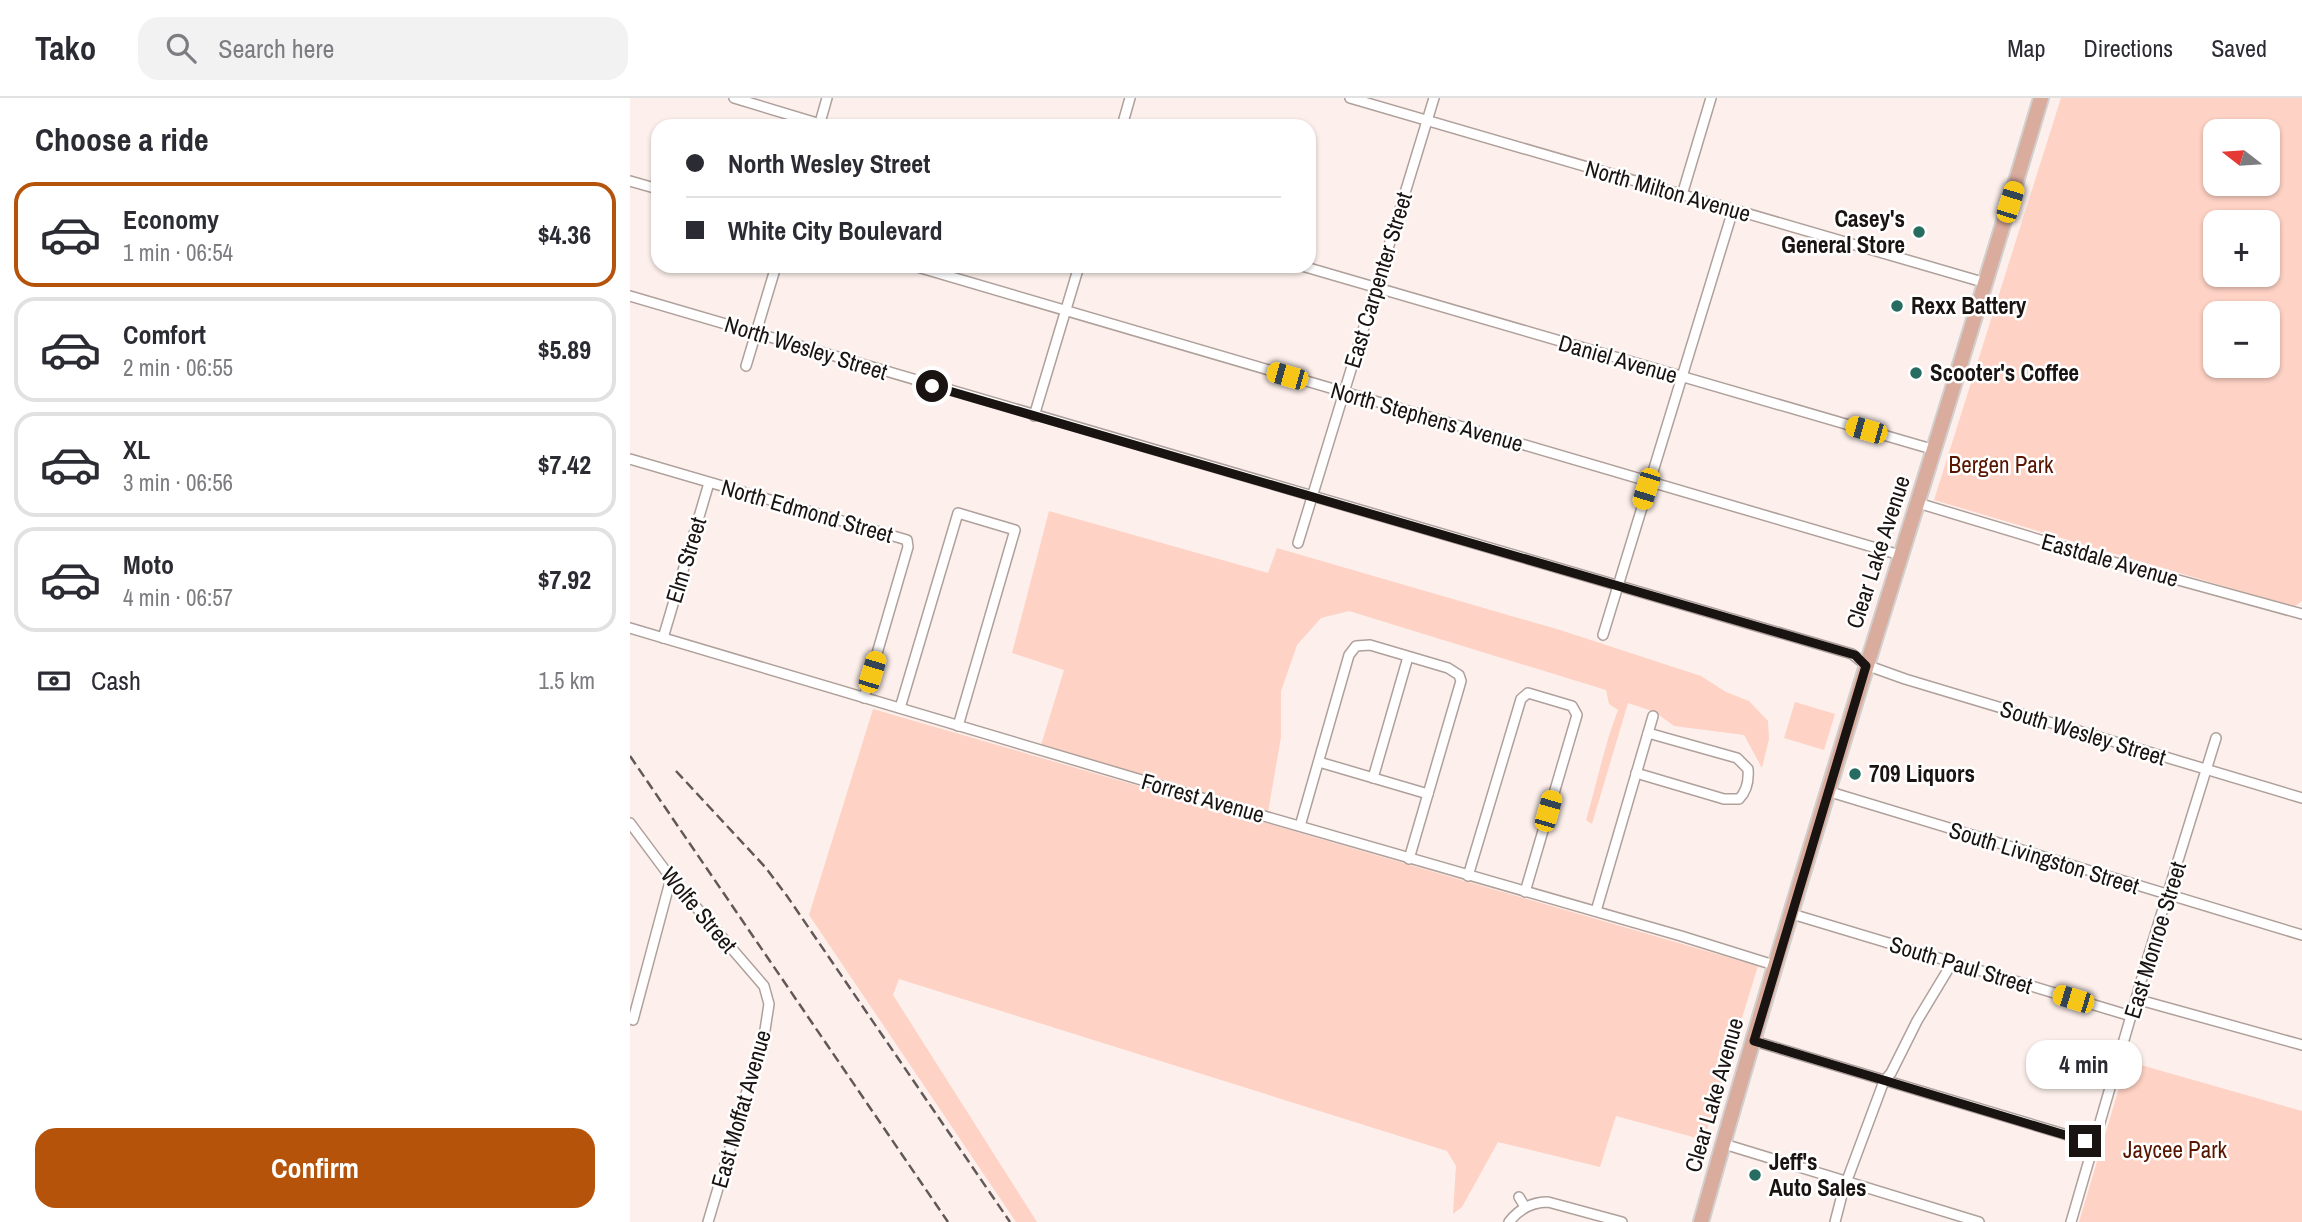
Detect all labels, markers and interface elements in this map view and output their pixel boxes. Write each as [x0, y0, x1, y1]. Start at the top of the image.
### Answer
search box [138, 17, 628, 80]
text: Tako [35, 26, 96, 70]
icon: search [162, 29, 200, 67]
text: Search here [218, 31, 334, 66]
text: Map [2007, 32, 2045, 64]
text: Directions [2083, 32, 2173, 64]
text: Saved [2211, 32, 2267, 64]
text: Choose a ride [35, 118, 209, 161]
north arrow [2203, 119, 2280, 196]
map controls [2203, 119, 2280, 378]
text: North Wesley Street [728, 146, 930, 181]
street label: North Milton Avenue [1582, 152, 1754, 229]
car [1994, 179, 2027, 225]
street label: East Carpenter Street [1336, 188, 1419, 372]
text: Economy [123, 202, 219, 237]
icon: car [39, 203, 102, 266]
place label: Casey's General Store [1781, 203, 1905, 260]
button: + [2203, 210, 2280, 287]
text: White City Boulevard [728, 213, 942, 248]
text: $4.36 [538, 217, 591, 252]
marker: Casey's General Store [1911, 224, 1927, 240]
text: 1 min · 06:54 [123, 237, 233, 268]
place label: Rexx Battery [1911, 290, 2027, 321]
marker: Rexx Battery [1889, 298, 1905, 314]
button: − [2203, 301, 2280, 378]
street label: North Wesley Street [721, 308, 891, 387]
text: Comfort [123, 317, 206, 352]
icon: car [39, 318, 102, 381]
street label: Daniel Avenue [1555, 327, 1681, 390]
text: $5.89 [538, 332, 591, 367]
text: 2 min · 06:55 [123, 352, 233, 383]
place label: Scooter's Coffee [1930, 357, 2079, 388]
car [1264, 360, 1311, 392]
marker: Scooter's Coffee [1908, 365, 1924, 381]
route start [916, 370, 948, 402]
street label: North Stephens Avenue [1327, 374, 1527, 459]
car [1843, 414, 1890, 446]
text: XL [123, 432, 150, 467]
icon: car [39, 433, 102, 496]
text: $7.42 [538, 447, 591, 482]
park label: Bergen Park [1949, 449, 2054, 480]
car [1630, 466, 1663, 512]
text: 3 min · 06:56 [123, 467, 233, 498]
street label: North Edmond Street [718, 471, 897, 550]
street label: Clear Lake Avenue [1838, 471, 1917, 632]
street label: Elm Street [658, 513, 713, 606]
street label: Eastdale Avenue [2038, 525, 2182, 594]
text: Moto [123, 547, 174, 582]
icon: car [39, 548, 102, 611]
text: $7.92 [538, 562, 591, 597]
text: 4 min · 06:57 [123, 582, 233, 613]
car [856, 649, 889, 695]
icon: cash [35, 662, 73, 700]
text: Cash [91, 663, 141, 698]
text: 1.5 km [538, 665, 595, 696]
street label: South Wesley Street [1997, 693, 2170, 772]
place label: 709 Liquors [1869, 758, 1975, 789]
street label: Forrest Avenue [1138, 765, 1268, 830]
marker: 709 Liquors [1847, 766, 1863, 782]
car [1533, 788, 1564, 834]
street label: South Livingston Street [1945, 814, 2143, 901]
street label: East Monroe Street [2116, 858, 2193, 1022]
street label: Wolfe Street [654, 860, 745, 959]
street label: South Paul Street [1886, 928, 2036, 1001]
car [2050, 983, 2097, 1015]
street label: Clear Lake Avenue [1677, 1014, 1750, 1176]
street label: East Moffat Avenue [703, 1026, 778, 1191]
callout: 4 min [2027, 1040, 2143, 1088]
text: 4 min [2059, 1049, 2109, 1080]
route end [2069, 1125, 2101, 1157]
button: Confirm [35, 1128, 595, 1208]
park label: Jaycee Park [2123, 1134, 2227, 1165]
place label: Jeff's Auto Sales [1769, 1146, 1866, 1203]
marker: Jeff's Auto Sales [1747, 1167, 1763, 1183]

